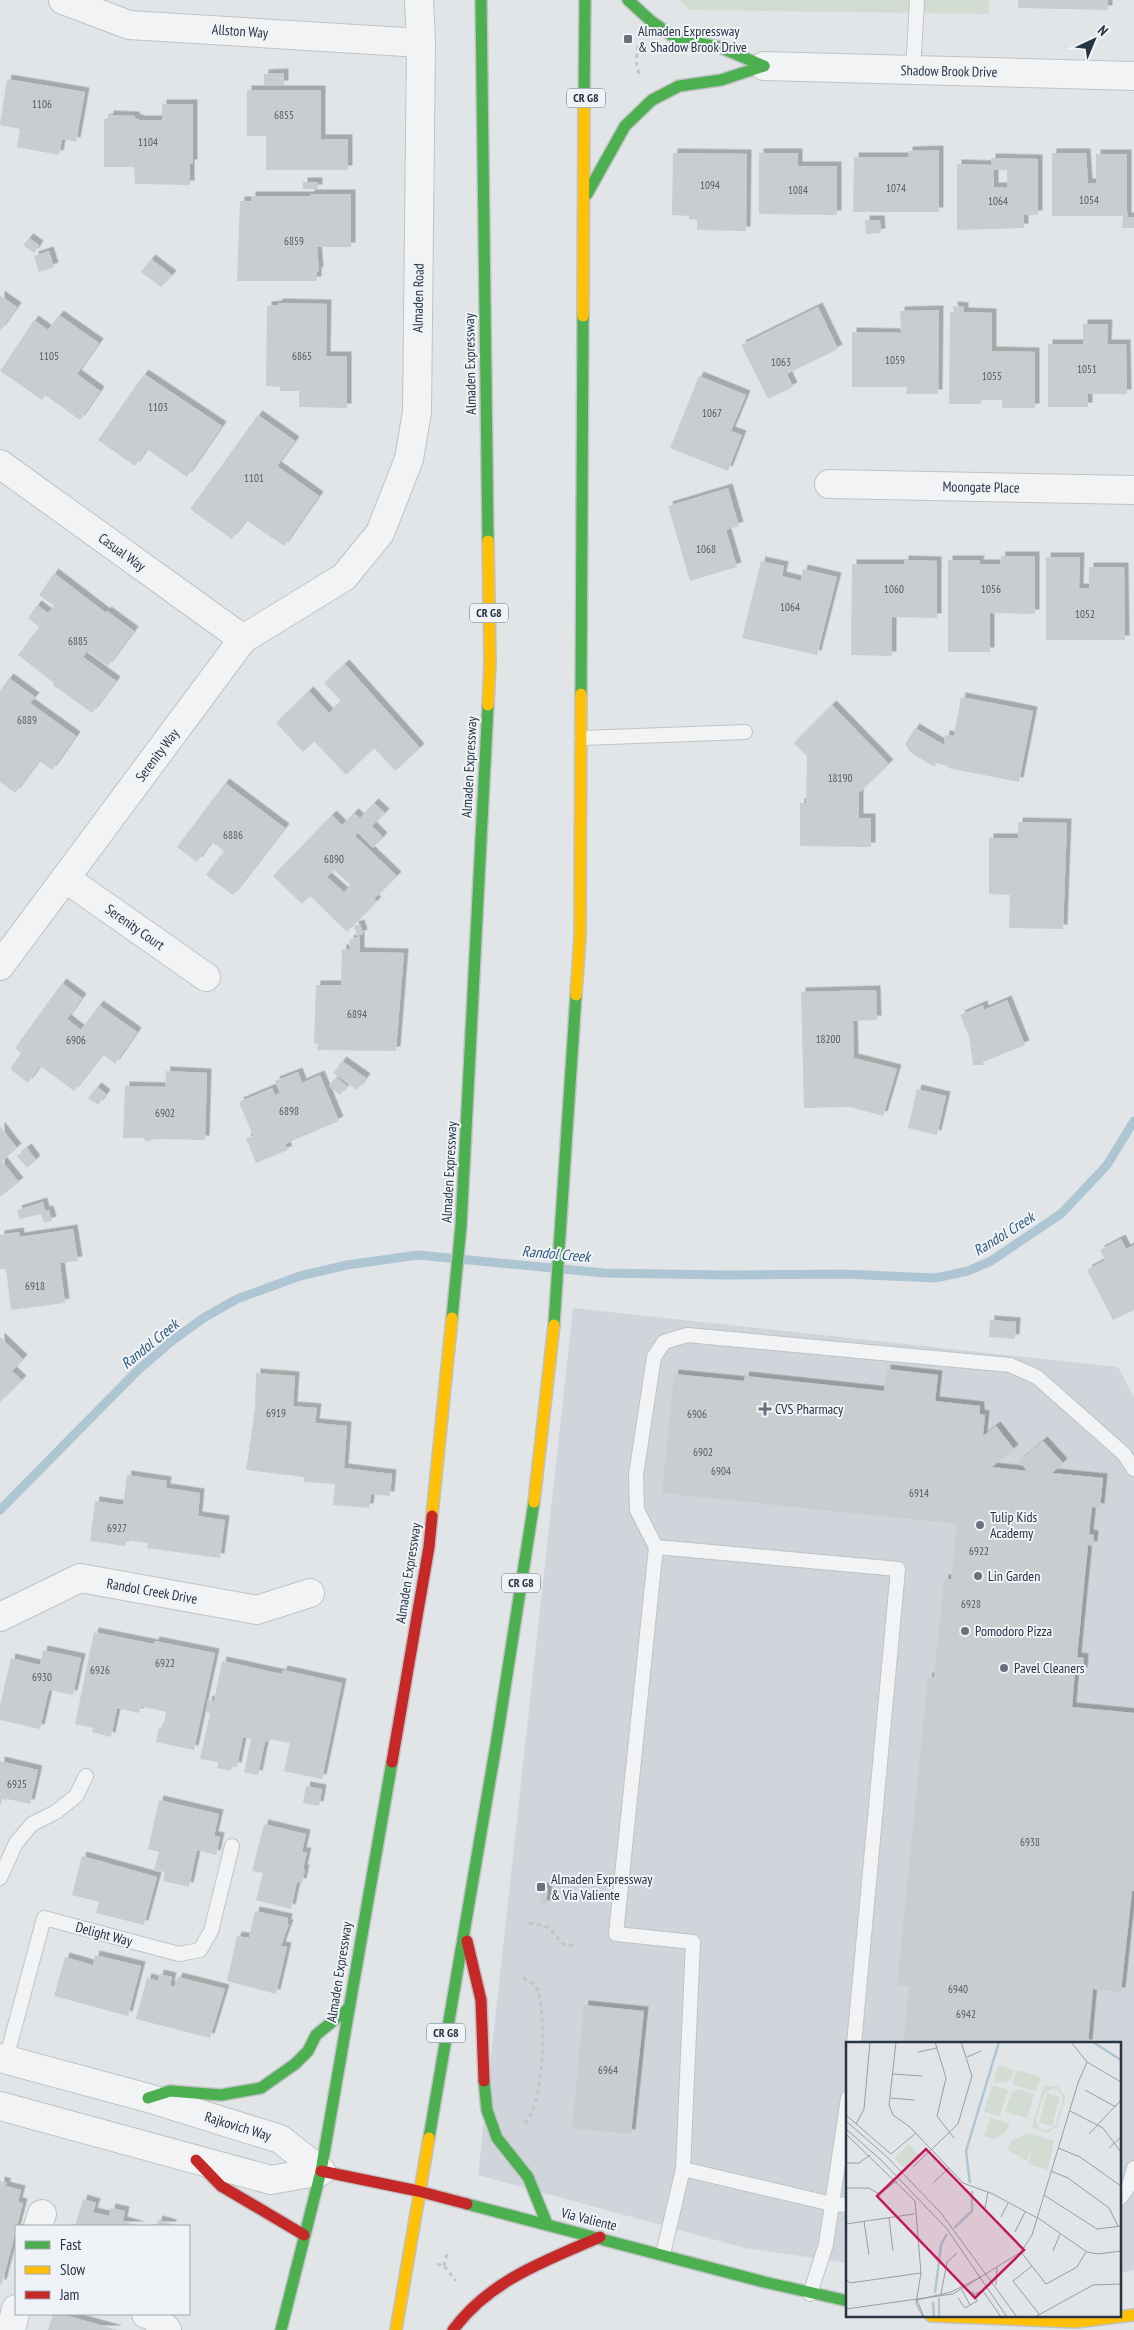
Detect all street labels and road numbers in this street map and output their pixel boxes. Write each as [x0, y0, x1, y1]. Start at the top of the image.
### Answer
street label: Allston Way [211, 20, 269, 42]
street label: Shadow Brook Drive [900, 61, 998, 81]
road number: CR G8 [567, 89, 605, 108]
street label: Almaden Road [408, 263, 428, 333]
street label: Almaden Expressway [460, 312, 480, 415]
street label: Moongate Place [942, 477, 1020, 497]
street label: Casual Way [95, 529, 150, 576]
road number: CR G8 [470, 604, 508, 622]
street label: Almaden Expressway [457, 715, 481, 818]
street label: Serenity Way [131, 724, 183, 785]
street label: Serenity Court [102, 900, 168, 954]
street label: Almaden Expressway [437, 1120, 461, 1223]
street label: Almaden Expressway [391, 1521, 425, 1625]
street label: Randol Creek Drive [105, 1574, 199, 1608]
road number: CR G8 [502, 1574, 540, 1592]
street label: Delight Way [74, 1918, 135, 1950]
street label: Almaden Expressway [322, 1920, 356, 2024]
road number: CR G8 [427, 2024, 465, 2042]
street label: Rajkovich Way [203, 2107, 274, 2145]
street label: Via Valiente [558, 2203, 619, 2235]

